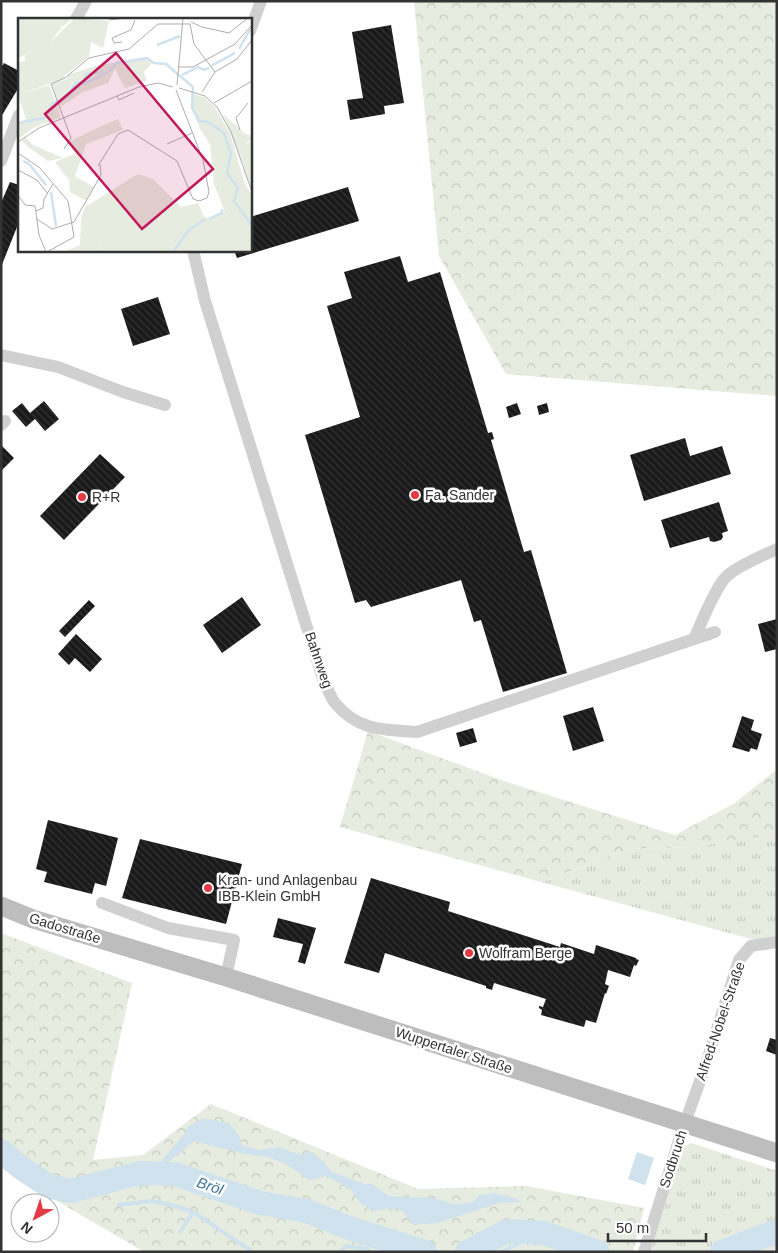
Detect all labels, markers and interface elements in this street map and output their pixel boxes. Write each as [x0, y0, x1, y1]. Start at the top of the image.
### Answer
inset map [18, 18, 251, 251]
place label: Fa. Sander [425, 487, 495, 503]
place label: R+R [92, 489, 120, 505]
marker: Fa. Sander [409, 489, 421, 501]
marker: R+R [76, 491, 88, 503]
street label: Bahnweg [302, 630, 336, 690]
place label: Kran- und Anlagenbau IBB-Klein GmbH [218, 872, 357, 904]
marker: Kran- und Anlagenbau IBB-Klein GmbH [202, 882, 214, 894]
street label: Gadostraße [27, 910, 103, 947]
place label: Wolfram Berge [479, 945, 572, 961]
marker: Wolfram Berge [463, 947, 475, 959]
street label: Alfred-Nobel-Straße [692, 959, 748, 1082]
street label: Wuppertaler Straße [394, 1024, 515, 1077]
street label: Sodbruch [656, 1128, 690, 1190]
water label: Bröl [195, 1173, 226, 1198]
north arrow [10, 1193, 60, 1243]
scale bar [608, 1210, 706, 1242]
text: N [18, 1219, 36, 1237]
text: 50 m [616, 1219, 649, 1236]

